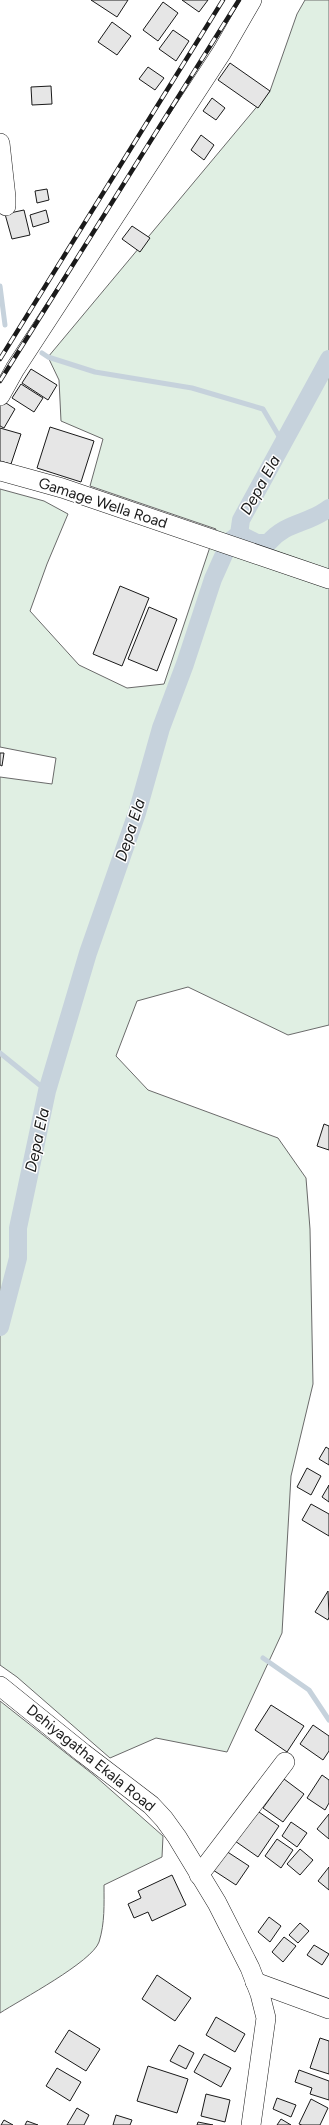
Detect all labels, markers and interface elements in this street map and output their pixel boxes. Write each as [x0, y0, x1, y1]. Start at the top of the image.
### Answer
water label: Depa Ela [236, 452, 284, 518]
street label: Gamage Wella Road [36, 474, 170, 532]
water label: Depa Ela [111, 796, 149, 864]
water label: Depa Ela [21, 1106, 53, 1174]
street label: Dehiyagatha Ekala Road [23, 1701, 159, 1815]

